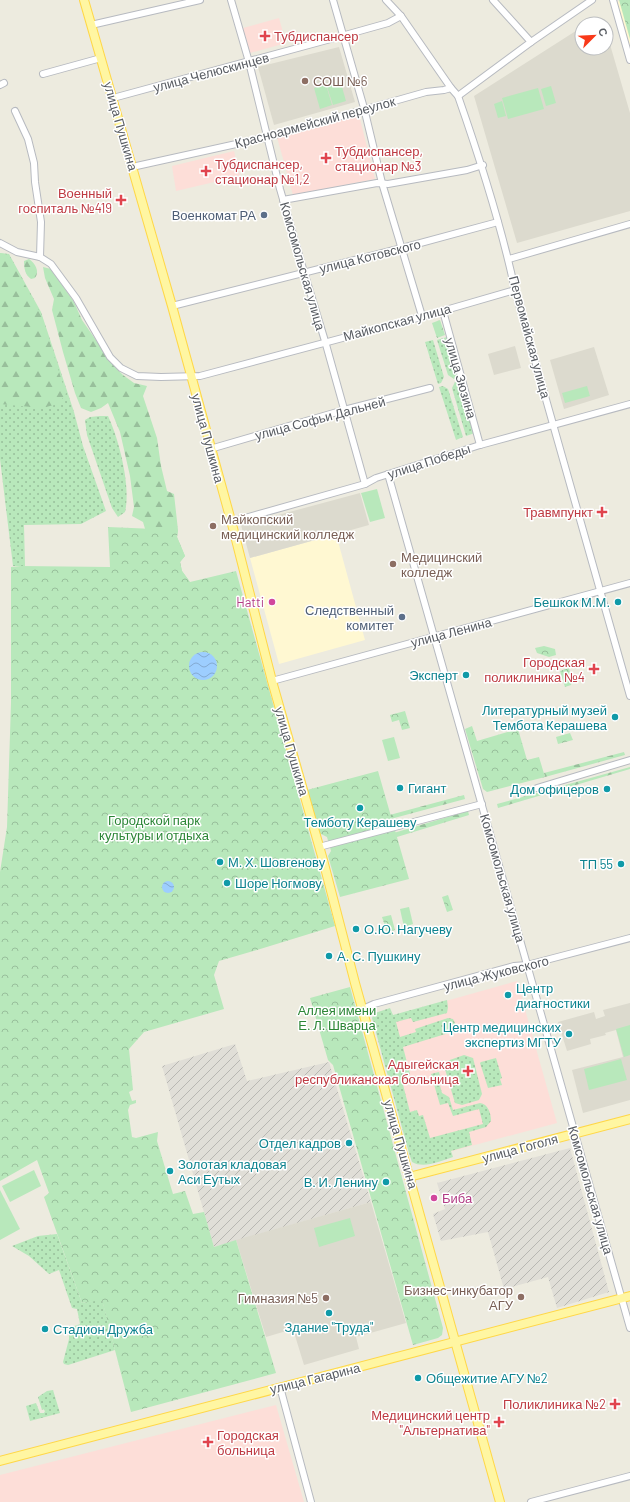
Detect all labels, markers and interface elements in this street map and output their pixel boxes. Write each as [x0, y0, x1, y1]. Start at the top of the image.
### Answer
north arrow [574, 16, 614, 56]
text: С [596, 25, 611, 38]
place label: Тубдиспансер [274, 28, 358, 44]
marker: Тубдиспансер [259, 30, 271, 42]
street label: улица Челюскинцев [151, 49, 271, 95]
place label: СОШ №6 [313, 73, 368, 89]
marker: СОШ №6 [300, 76, 310, 86]
street label: улица Пушкина [101, 80, 142, 173]
street label: Красноармейский переулок [233, 93, 397, 151]
place label: Тубдиспансер, стационар №3 [335, 143, 423, 174]
marker: Тубдиспансер, стационар №3 [320, 152, 332, 164]
place label: Тубдиспансер, стационар №1,2 [215, 156, 310, 187]
marker: Тубдиспансер, стационар №1,2 [200, 165, 212, 177]
place label: Военный госпиталь №419 [18, 185, 112, 216]
marker: Военный госпиталь №419 [115, 194, 127, 206]
street label: Комсомольская улица [277, 200, 329, 333]
place label: Военкомат РА [172, 207, 256, 223]
marker: Военкомат РА [259, 210, 269, 220]
street label: улица Котовского [318, 236, 422, 276]
street label: Первомайская улица [506, 274, 554, 401]
street label: Майкопская улица [341, 300, 453, 344]
street label: улица Зюзина [442, 336, 480, 421]
street label: улица Пушкина [188, 392, 228, 485]
street label: улица Софьи Дальней [253, 393, 387, 443]
street label: улица Победы [386, 440, 472, 482]
place label: Травмпункт [523, 504, 593, 520]
marker: Травмпункт [596, 506, 608, 518]
place label: Майкопский медицинский колледж [221, 511, 354, 542]
marker: Майкопский медицинский колледж [208, 521, 218, 531]
place label: Медицинский колледж [401, 549, 482, 580]
marker: Медицинский колледж [388, 559, 398, 569]
place label: Hatti [236, 594, 264, 610]
place label: Бешкок М.М. [534, 594, 610, 610]
marker: Hatti [267, 597, 277, 607]
marker: Бешкок М.М. [613, 597, 623, 607]
place label: Следственный комитет [305, 602, 394, 633]
marker: Следственный комитет [397, 612, 407, 622]
street label: улица Ленина [409, 613, 494, 650]
place label: Городская поликлиника №4 [484, 654, 585, 685]
marker: Городская поликлиника №4 [588, 663, 600, 675]
place label: Эксперт [409, 667, 458, 683]
marker: Эксперт [461, 670, 471, 680]
place label: Литературный музей Тембота Керашева [482, 702, 608, 733]
street label: улица Пушкина [272, 705, 313, 798]
marker: Литературный музей Тембота Керашева [610, 712, 620, 722]
place label: Гигант [408, 780, 446, 796]
place label: Дом офицеров [510, 781, 599, 797]
marker: Гигант [395, 783, 405, 793]
marker: Дом офицеров [602, 784, 612, 794]
marker: Темботу Керашеву [355, 803, 365, 813]
park label: Городской парк культуры и отдыха [99, 812, 210, 843]
street label: Комсомольская улица [477, 812, 529, 945]
place label: Темботу Керашеву [304, 814, 417, 830]
place label: М. Х. Шовгенову [228, 854, 326, 870]
place label: ТП 55 [580, 856, 613, 872]
marker: М. Х. Шовгенову [215, 857, 225, 867]
marker: ТП 55 [616, 859, 626, 869]
place label: Шоре Ногмову [235, 875, 322, 891]
marker: Шоре Ногмову [222, 878, 232, 888]
place label: О.Ю. Нагучеву [364, 921, 453, 937]
marker: О.Ю. Нагучеву [351, 924, 361, 934]
place label: А. С. Пушкину [337, 948, 421, 964]
marker: А. С. Пушкину [324, 951, 334, 961]
street label: улица Жуковского [442, 952, 550, 994]
place label: Центр диагностики [516, 980, 590, 1011]
marker: Центр диагностики [503, 990, 513, 1000]
park label: Аллея имени Е. Л. Шварца [298, 1002, 376, 1033]
place label: Центр медицинских экспертиз МГТУ [443, 1019, 562, 1050]
marker: Центр медицинских экспертиз МГТУ [564, 1029, 574, 1039]
place label: Адыгейская республиканская больница [295, 1056, 460, 1087]
marker: Адыгейская республиканская больница [462, 1065, 474, 1077]
street label: улица Пушкина [381, 1098, 422, 1191]
street label: Комсомольская улица [565, 1124, 617, 1257]
street label: улица Гоголя [480, 1130, 560, 1166]
place label: Отдел кадров [259, 1135, 341, 1151]
marker: Отдел кадров [344, 1138, 354, 1148]
place label: Золотая кладовая Аси Еутых [178, 1156, 287, 1187]
marker: Золотая кладовая Аси Еутых [165, 1166, 175, 1176]
place label: В. И. Ленину [304, 1174, 378, 1190]
marker: В. И. Ленину [381, 1177, 391, 1187]
place label: Биба [442, 1190, 473, 1206]
marker: Биба [429, 1193, 439, 1203]
place label: Бизнес-инкубатор АГУ [404, 1282, 514, 1313]
place label: Гимназия №5 [238, 1290, 318, 1306]
marker: Бизнес-инкубатор АГУ [516, 1292, 526, 1302]
marker: Гимназия №5 [321, 1293, 331, 1303]
marker: Здание "Труда" [324, 1308, 334, 1318]
place label: Здание "Труда" [285, 1319, 374, 1335]
place label: Стадион Дружба [53, 1321, 154, 1337]
marker: Стадион Дружба [40, 1324, 50, 1334]
street label: улица Гагарина [268, 1359, 363, 1397]
place label: Общежитие АГУ №2 [426, 1370, 548, 1386]
marker: Общежитие АГУ №2 [413, 1373, 423, 1383]
place label: Поликлиника №2 [503, 1396, 606, 1412]
marker: Поликлиника №2 [609, 1398, 621, 1410]
place label: Медицинский центр "Альтернатива" [371, 1407, 491, 1438]
marker: Медицинский центр "Альтернатива" [493, 1416, 505, 1428]
place label: Городская больница [217, 1427, 279, 1458]
marker: Городская больница [202, 1436, 214, 1448]

